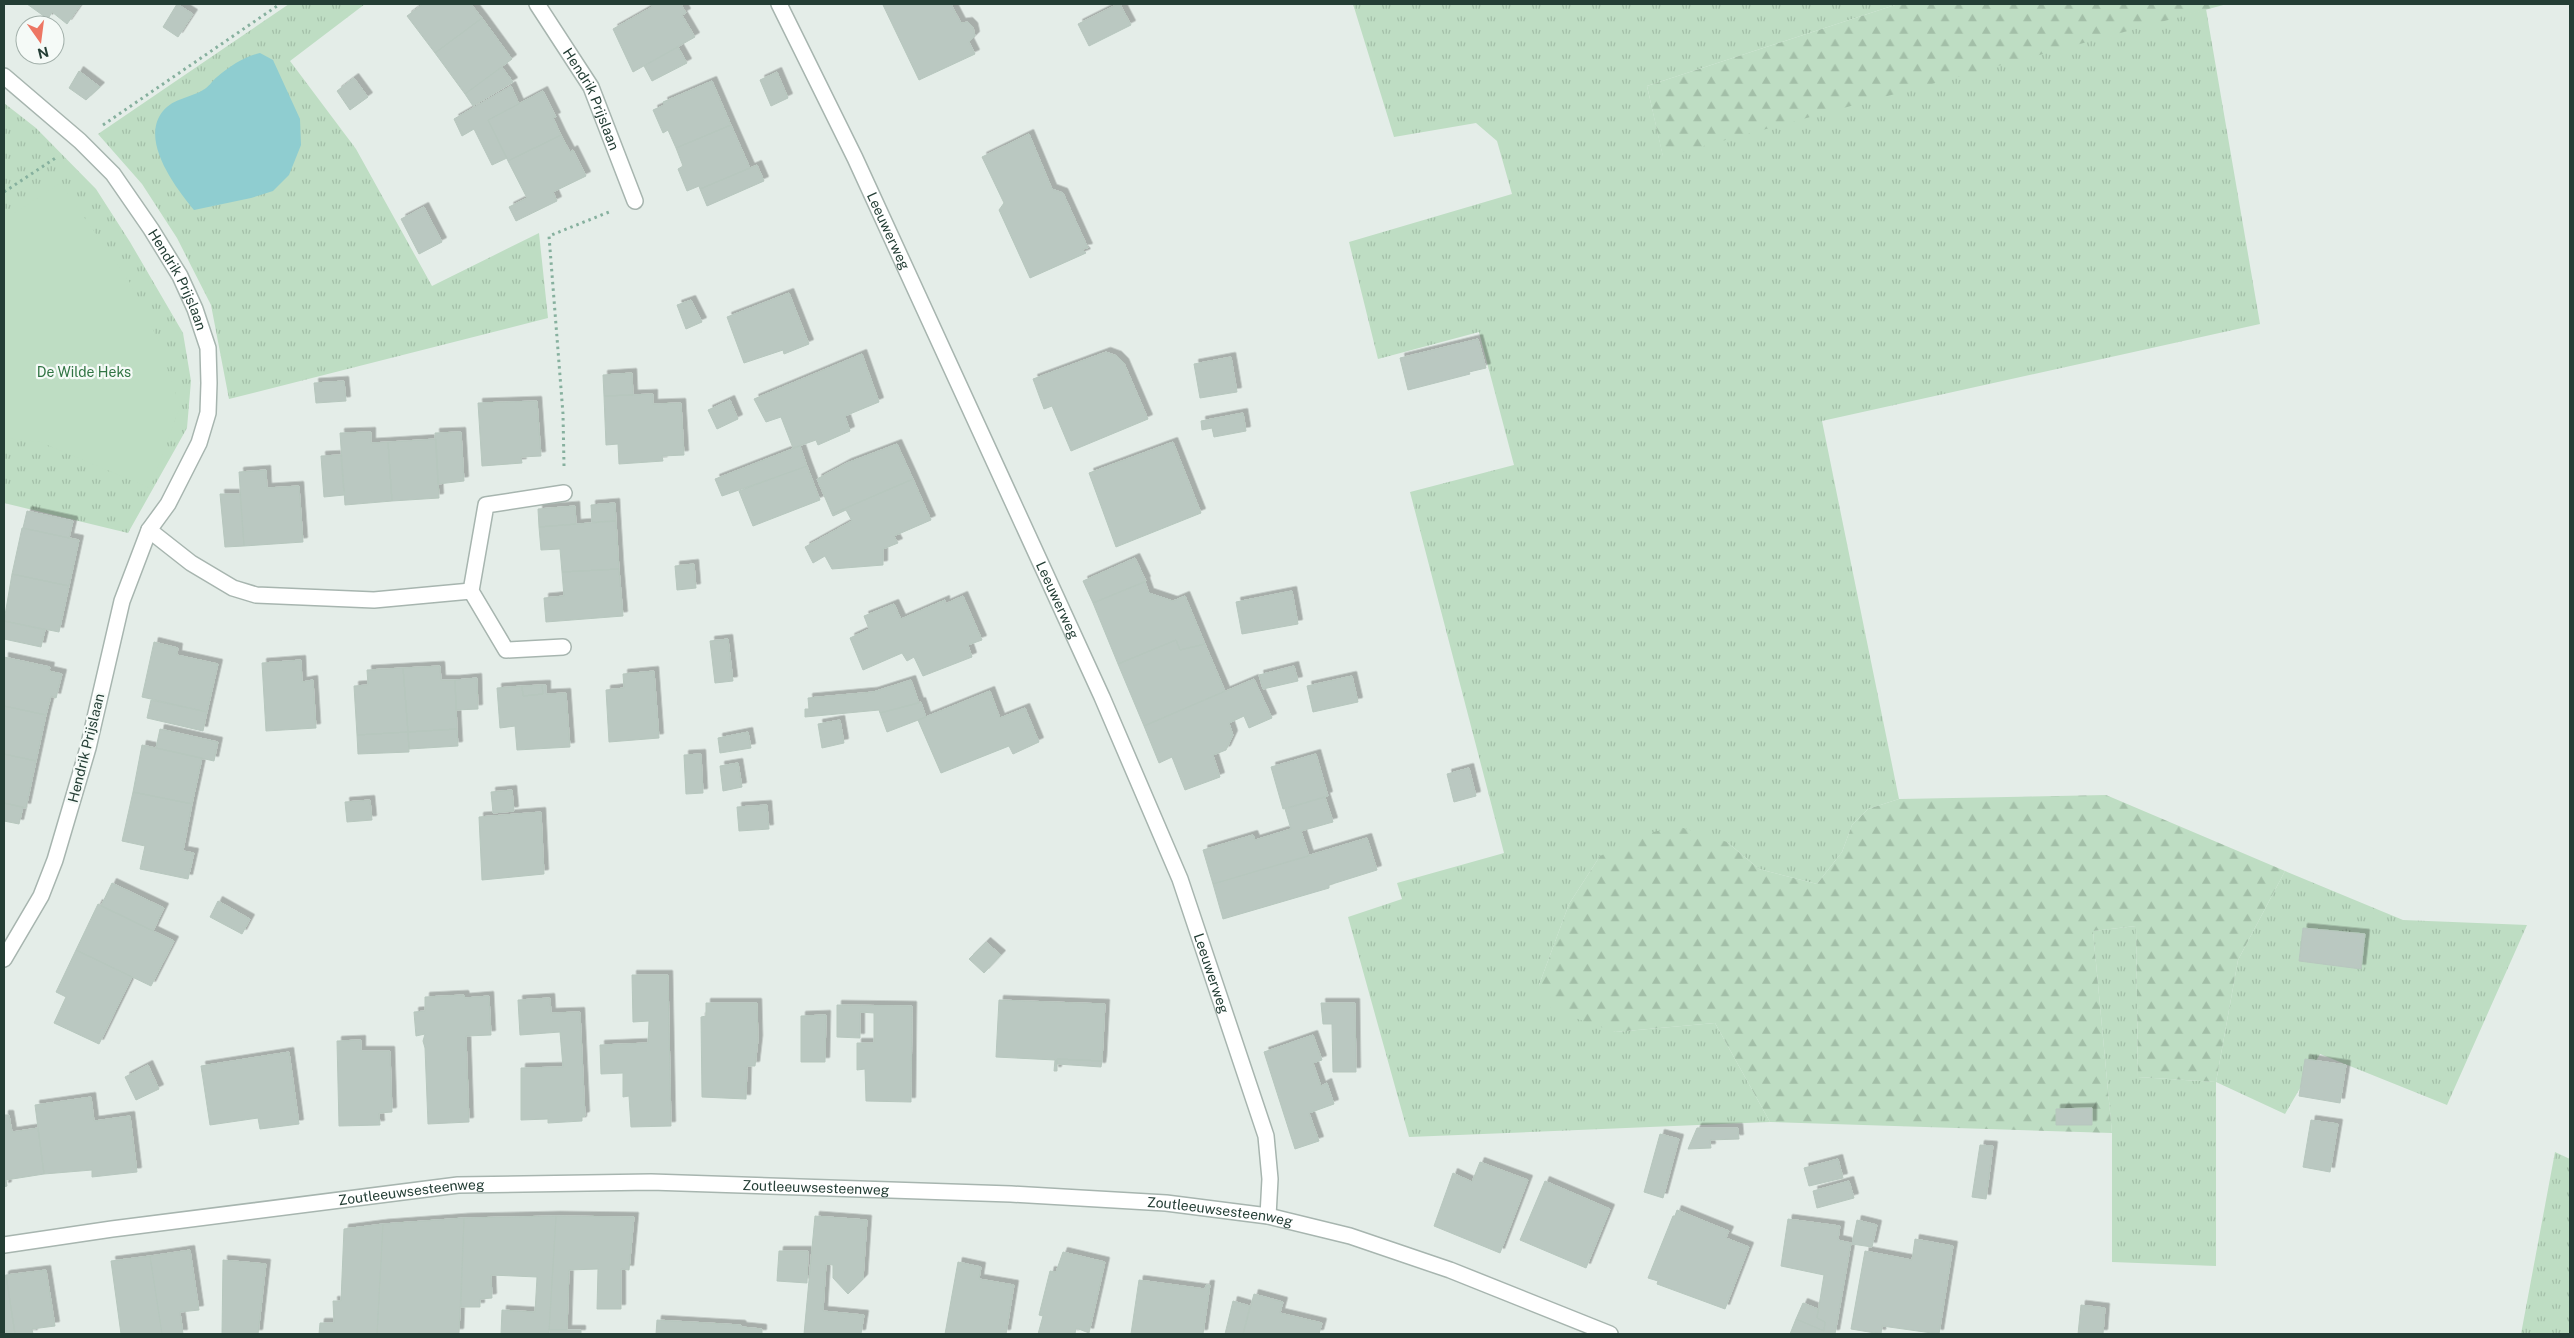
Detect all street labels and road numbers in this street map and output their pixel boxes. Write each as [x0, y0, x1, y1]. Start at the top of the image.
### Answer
street label: Hendrik Prijslaan [560, 45, 623, 152]
street label: Leeuwerweg [864, 190, 913, 273]
street label: Hendrik Prijslaan [145, 226, 210, 332]
street label: Leeuwerweg [1033, 559, 1082, 642]
street label: Hendrik Prijslaan [65, 692, 107, 804]
street label: Leeuwerweg [1191, 931, 1232, 1016]
street label: Zoutleeuwsesteenweg [337, 1177, 485, 1208]
street label: Zoutleeuwsesteenweg [742, 1177, 890, 1198]
street label: Zoutleeuwsesteenweg [1147, 1194, 1295, 1230]

